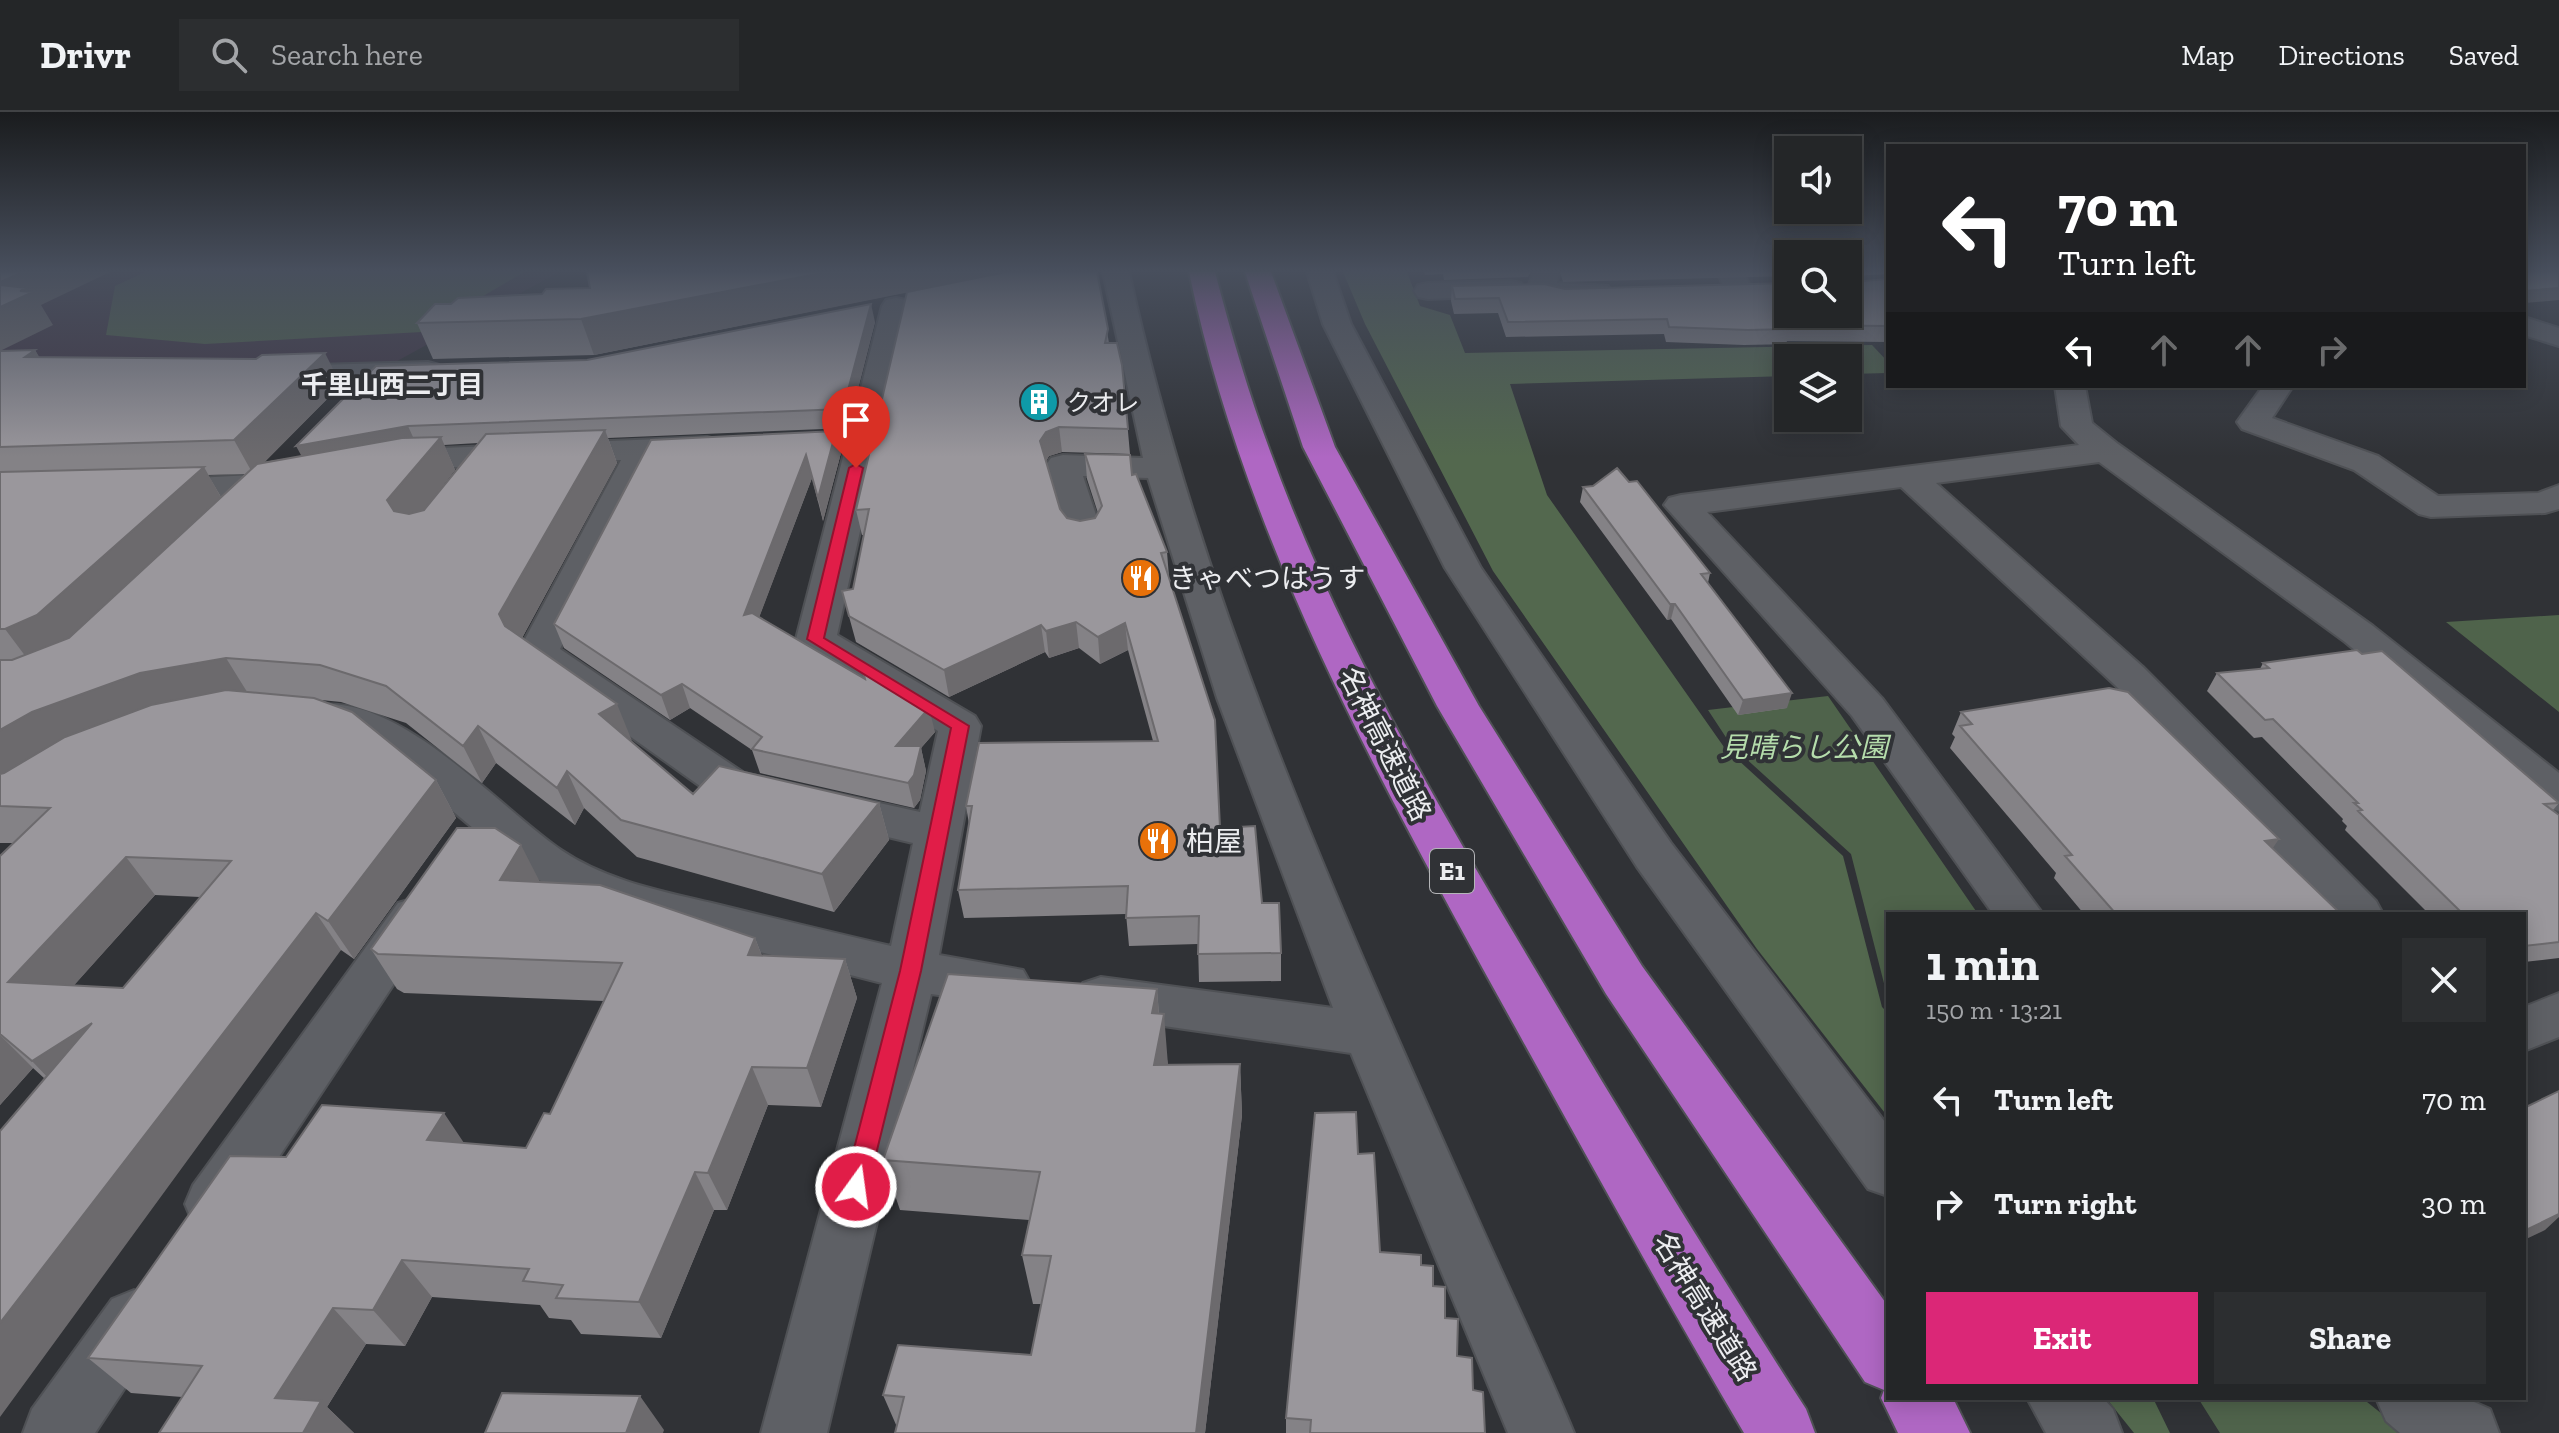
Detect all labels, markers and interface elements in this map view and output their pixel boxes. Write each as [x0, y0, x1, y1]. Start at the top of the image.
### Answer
search box [179, 19, 739, 91]
text: Drivr [40, 32, 131, 78]
icon: search [207, 33, 251, 77]
text: Search here [271, 37, 423, 73]
text: Map [2181, 39, 2234, 72]
text: Directions [2278, 39, 2405, 72]
text: Saved [2449, 39, 2519, 72]
map controls [1774, 136, 1862, 432]
button: sound [1774, 136, 1862, 224]
text: 70 m [2058, 173, 2178, 240]
icon: left [1926, 176, 2030, 280]
button: search [1774, 240, 1862, 328]
text: Turn left [2058, 241, 2196, 284]
icon: left [2058, 328, 2102, 372]
icon: ahead [2142, 328, 2186, 372]
icon: ahead [2226, 328, 2270, 372]
icon: right [2310, 328, 2354, 372]
button: layers [1774, 344, 1862, 432]
district label: 千里山西二丁目 [301, 369, 483, 401]
building icon: クオレ [1018, 381, 1060, 423]
pin [822, 386, 890, 468]
place label: クオレ [1067, 388, 1139, 417]
icon: arrive [834, 398, 878, 442]
restaurant icon: きゃべつはうす [1120, 557, 1162, 599]
place label: きゃべつはうす [1169, 562, 1365, 595]
street label: 名神高速道路 [1332, 662, 1438, 826]
park label: 見晴らし公園 [1720, 731, 1892, 764]
restaurant icon: 柏屋 [1137, 820, 1179, 862]
place label: 柏屋 [1186, 825, 1242, 858]
road number: E1 [1430, 849, 1474, 893]
text: 1 min [1926, 935, 2039, 992]
button: close [2402, 938, 2486, 1022]
text: 150 m · 13:21 [1926, 994, 2062, 1026]
icon: left [1926, 1078, 1970, 1122]
text: Turn left [1994, 1082, 2113, 1118]
text: 70 m [2422, 1082, 2486, 1118]
position arrow [814, 1145, 898, 1229]
icon: right [1926, 1182, 1970, 1226]
text: Turn right [1994, 1186, 2136, 1222]
text: 30 m [2421, 1186, 2486, 1222]
street label: 名神高速道路 [1646, 1227, 1764, 1387]
button: Exit [1926, 1292, 2198, 1384]
button: Share [2214, 1292, 2486, 1384]

